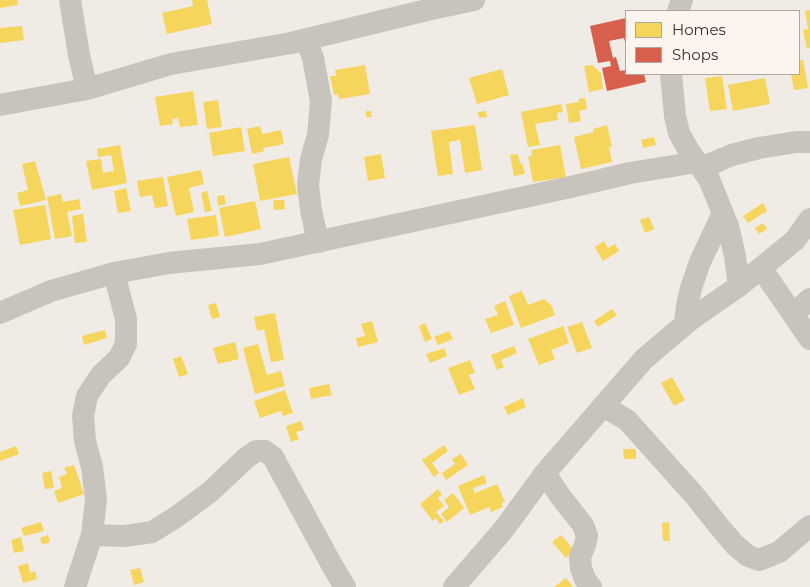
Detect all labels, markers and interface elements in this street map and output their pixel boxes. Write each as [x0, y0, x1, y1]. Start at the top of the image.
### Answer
legend [625, 10, 800, 75]
text: Homes [672, 20, 726, 39]
text: Shops [672, 45, 718, 64]

